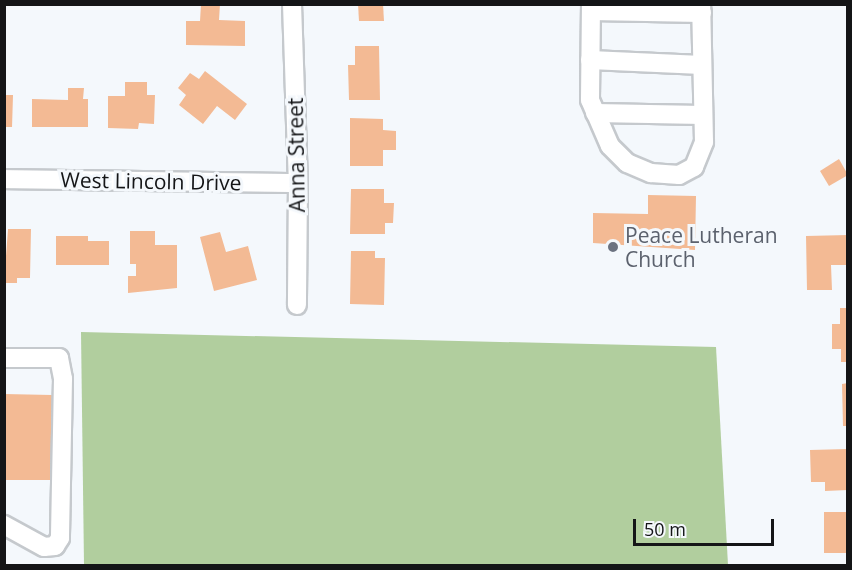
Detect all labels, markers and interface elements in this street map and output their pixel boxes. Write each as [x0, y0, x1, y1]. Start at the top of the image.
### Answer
street label: Anna Street [282, 97, 310, 213]
street label: West Lincoln Drive [60, 167, 242, 195]
place label: Peace Lutheran Church [625, 222, 778, 272]
marker: Peace Lutheran Church [606, 240, 620, 254]
scale bar [636, 507, 777, 545]
text: 50 m [644, 517, 686, 541]

